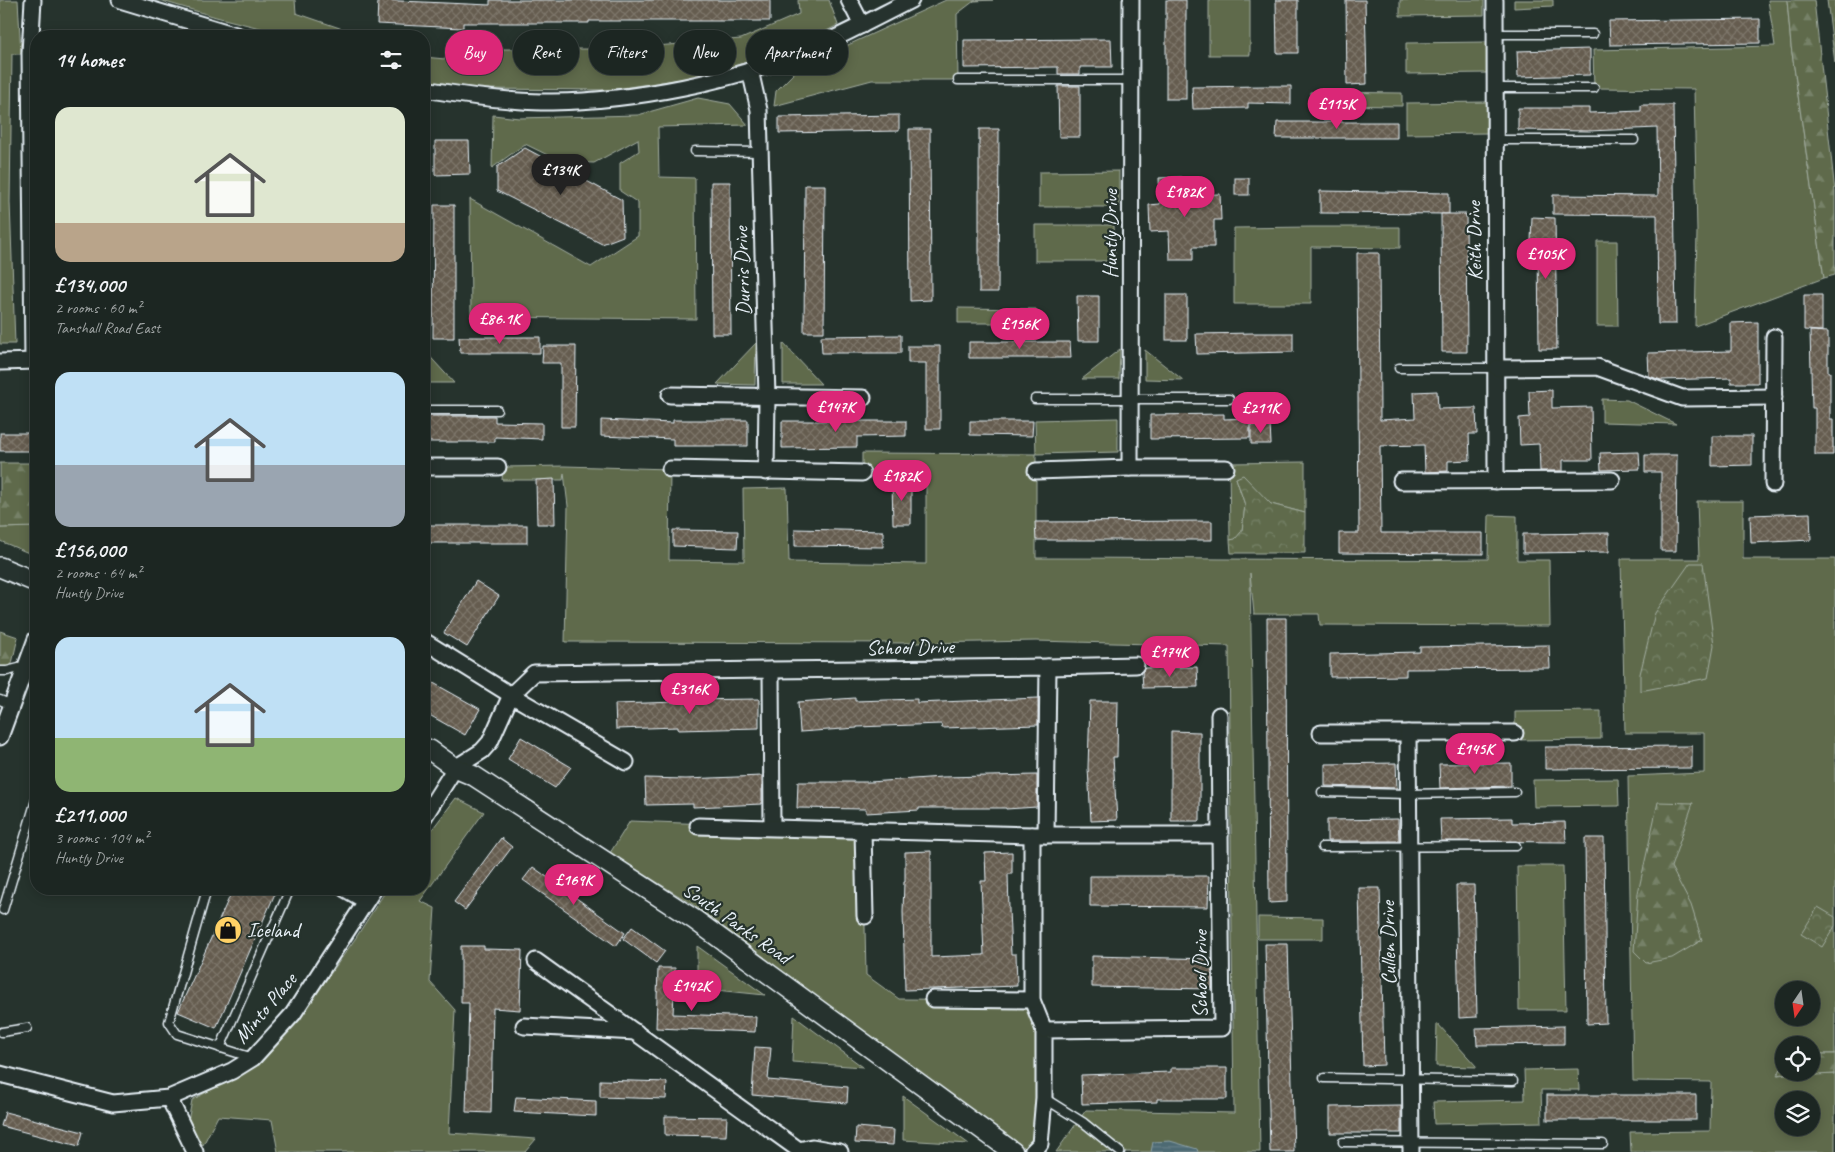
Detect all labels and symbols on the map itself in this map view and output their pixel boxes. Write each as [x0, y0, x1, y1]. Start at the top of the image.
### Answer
pin: £115K [1302, 88, 1372, 130]
pin: £134K [526, 154, 596, 196]
pin: £182K [1150, 176, 1220, 218]
street label: Huntly Drive [1097, 188, 1123, 279]
street label: Keith Drive [1460, 199, 1488, 281]
street label: Durris Drive [727, 224, 757, 316]
pin: £105K [1511, 238, 1581, 280]
pin: £86.1K [459, 302, 541, 345]
pin: £156K [985, 308, 1055, 350]
pin: £147K [801, 390, 871, 433]
pin: £211K [1226, 392, 1296, 434]
pin: £182K [867, 460, 937, 502]
street label: School Drive [866, 633, 956, 661]
pin: £174K [1135, 636, 1205, 678]
pin: £316K [655, 672, 725, 715]
pin: £145K [1440, 732, 1510, 775]
pin: £169K [539, 864, 609, 906]
street label: South Parks Road [678, 876, 798, 971]
street label: Cullen Drive [1374, 899, 1402, 985]
shop icon: Iceland [213, 915, 243, 945]
place label: Iceland [247, 917, 303, 943]
street label: School Drive [1187, 928, 1213, 1018]
street label: Minto Place [228, 966, 304, 1049]
pin: £142K [657, 970, 727, 1012]
north arrow [1775, 981, 1820, 1026]

